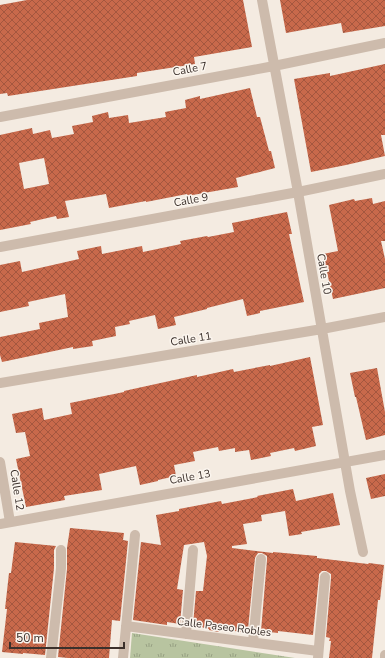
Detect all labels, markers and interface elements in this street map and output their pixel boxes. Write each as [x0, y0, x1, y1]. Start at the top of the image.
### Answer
street label: Calle 7 [171, 58, 209, 80]
street label: Calle 9 [173, 190, 209, 210]
street label: Calle 10 [313, 252, 335, 296]
street label: Calle 11 [169, 328, 213, 350]
street label: Calle 13 [168, 466, 212, 488]
street label: Calle 12 [6, 468, 28, 512]
street label: Calle Paseo Robles [176, 614, 272, 640]
scale bar [10, 624, 124, 650]
text: 50 m [16, 630, 44, 646]

